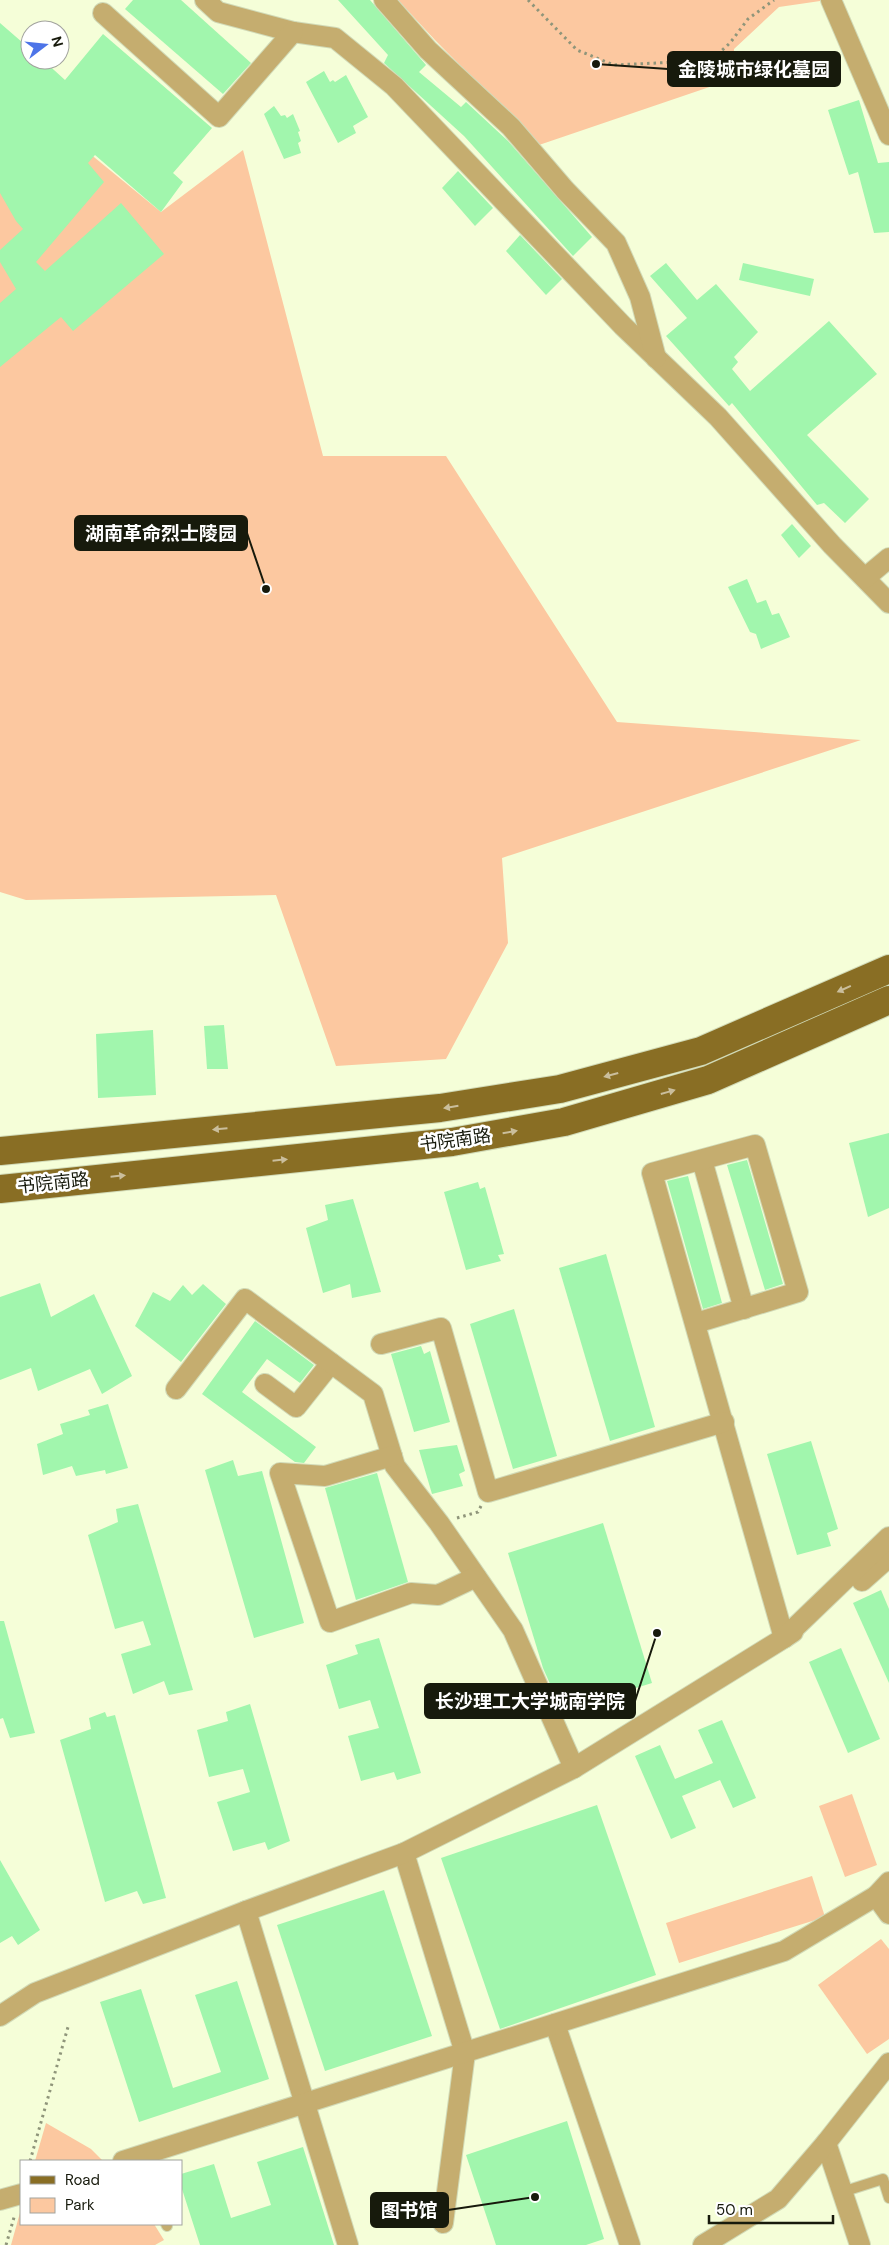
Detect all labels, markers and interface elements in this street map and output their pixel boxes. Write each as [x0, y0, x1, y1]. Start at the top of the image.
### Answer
north arrow [20, 20, 70, 70]
text: N [47, 34, 68, 49]
callout: 金陵城市绿化墓园 [668, 52, 840, 86]
text: 金陵城市绿化墓园 [678, 57, 830, 82]
callout: 湖南革命烈士陵园 [75, 516, 247, 550]
text: 湖南革命烈士陵园 [85, 521, 237, 546]
one-way arrow [837, 985, 851, 993]
one-way arrow [603, 1072, 618, 1080]
one-way arrow [660, 1087, 675, 1095]
one-way arrow [443, 1103, 459, 1111]
street label: 书院南路 [418, 1123, 492, 1157]
one-way arrow [212, 1126, 228, 1134]
one-way arrow [503, 1127, 519, 1135]
one-way arrow [272, 1156, 288, 1164]
street label: 书院南路 [16, 1167, 90, 1199]
one-way arrow [110, 1172, 126, 1180]
callout: 长沙理工大学城南学院 [425, 1684, 635, 1718]
text: 长沙理工大学城南学院 [435, 1689, 625, 1714]
legend [20, 2160, 182, 2225]
text: Road [65, 2170, 100, 2190]
scale bar [709, 2192, 833, 2224]
callout: 图书馆 [371, 2193, 448, 2227]
text: Park [65, 2195, 95, 2215]
text: 图书馆 [380, 2198, 438, 2223]
text: 50 m [716, 2200, 753, 2220]

